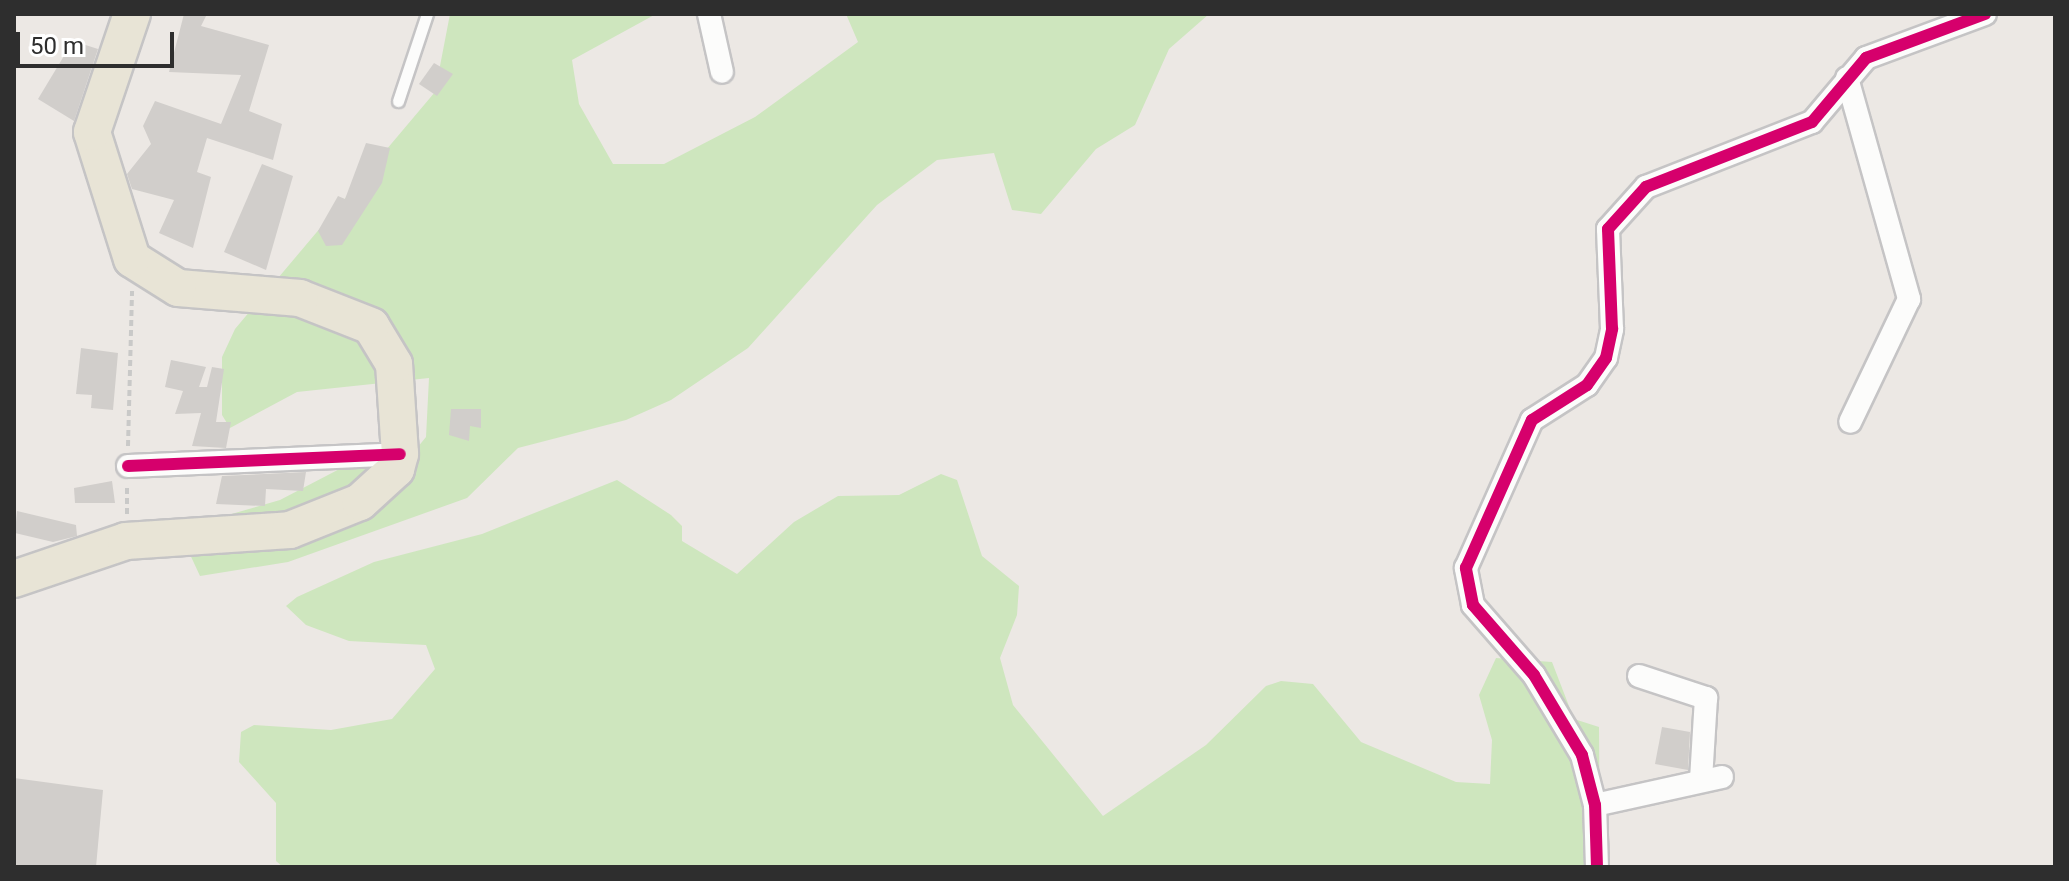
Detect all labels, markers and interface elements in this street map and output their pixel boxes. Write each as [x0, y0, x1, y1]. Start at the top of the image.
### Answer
scale bar [20, 16, 178, 66]
text: 50 m [30, 32, 84, 60]

